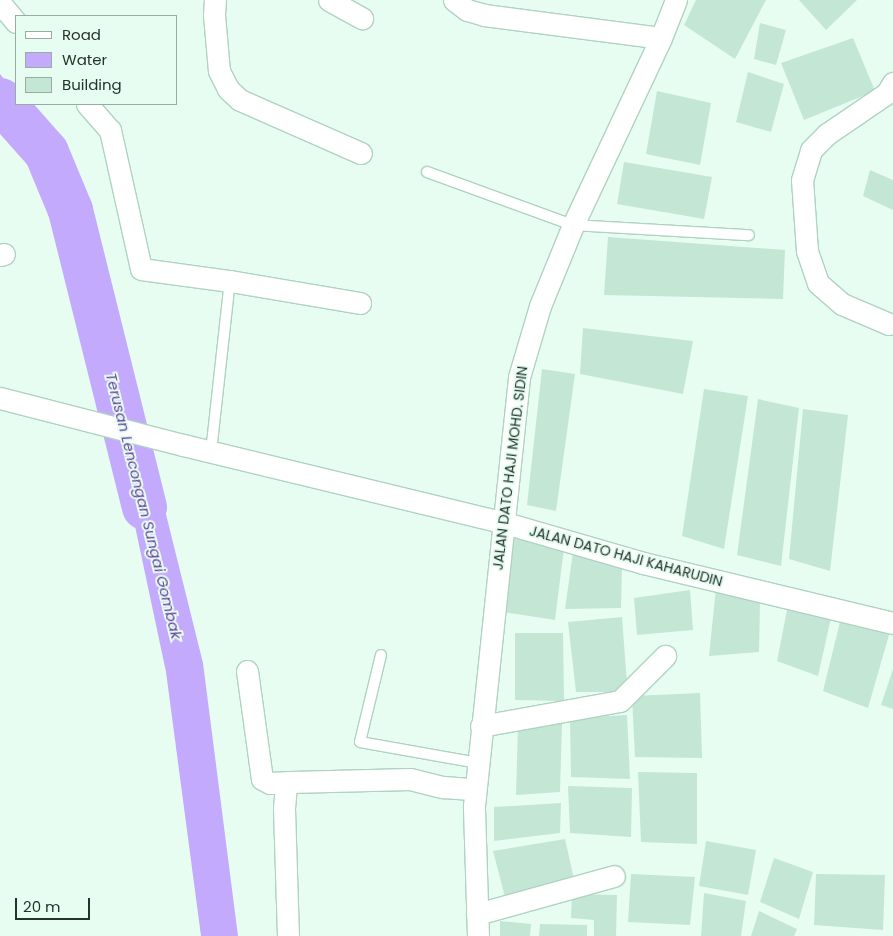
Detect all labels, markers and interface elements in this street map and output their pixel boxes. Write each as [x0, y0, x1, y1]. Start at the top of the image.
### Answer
legend [15, 15, 178, 105]
text: Road [62, 24, 101, 45]
text: Water [62, 49, 107, 70]
text: Building [62, 74, 122, 95]
street label: JALAN DATO HAJI MOHD. SIDIN [489, 365, 531, 571]
water label: Terusan Lencongan Sungai Gombak [102, 371, 186, 641]
street label: JALAN DATO HAJI KAHARUDIN [528, 522, 724, 590]
scale bar [18, 888, 92, 920]
text: 20 m [23, 896, 61, 917]

